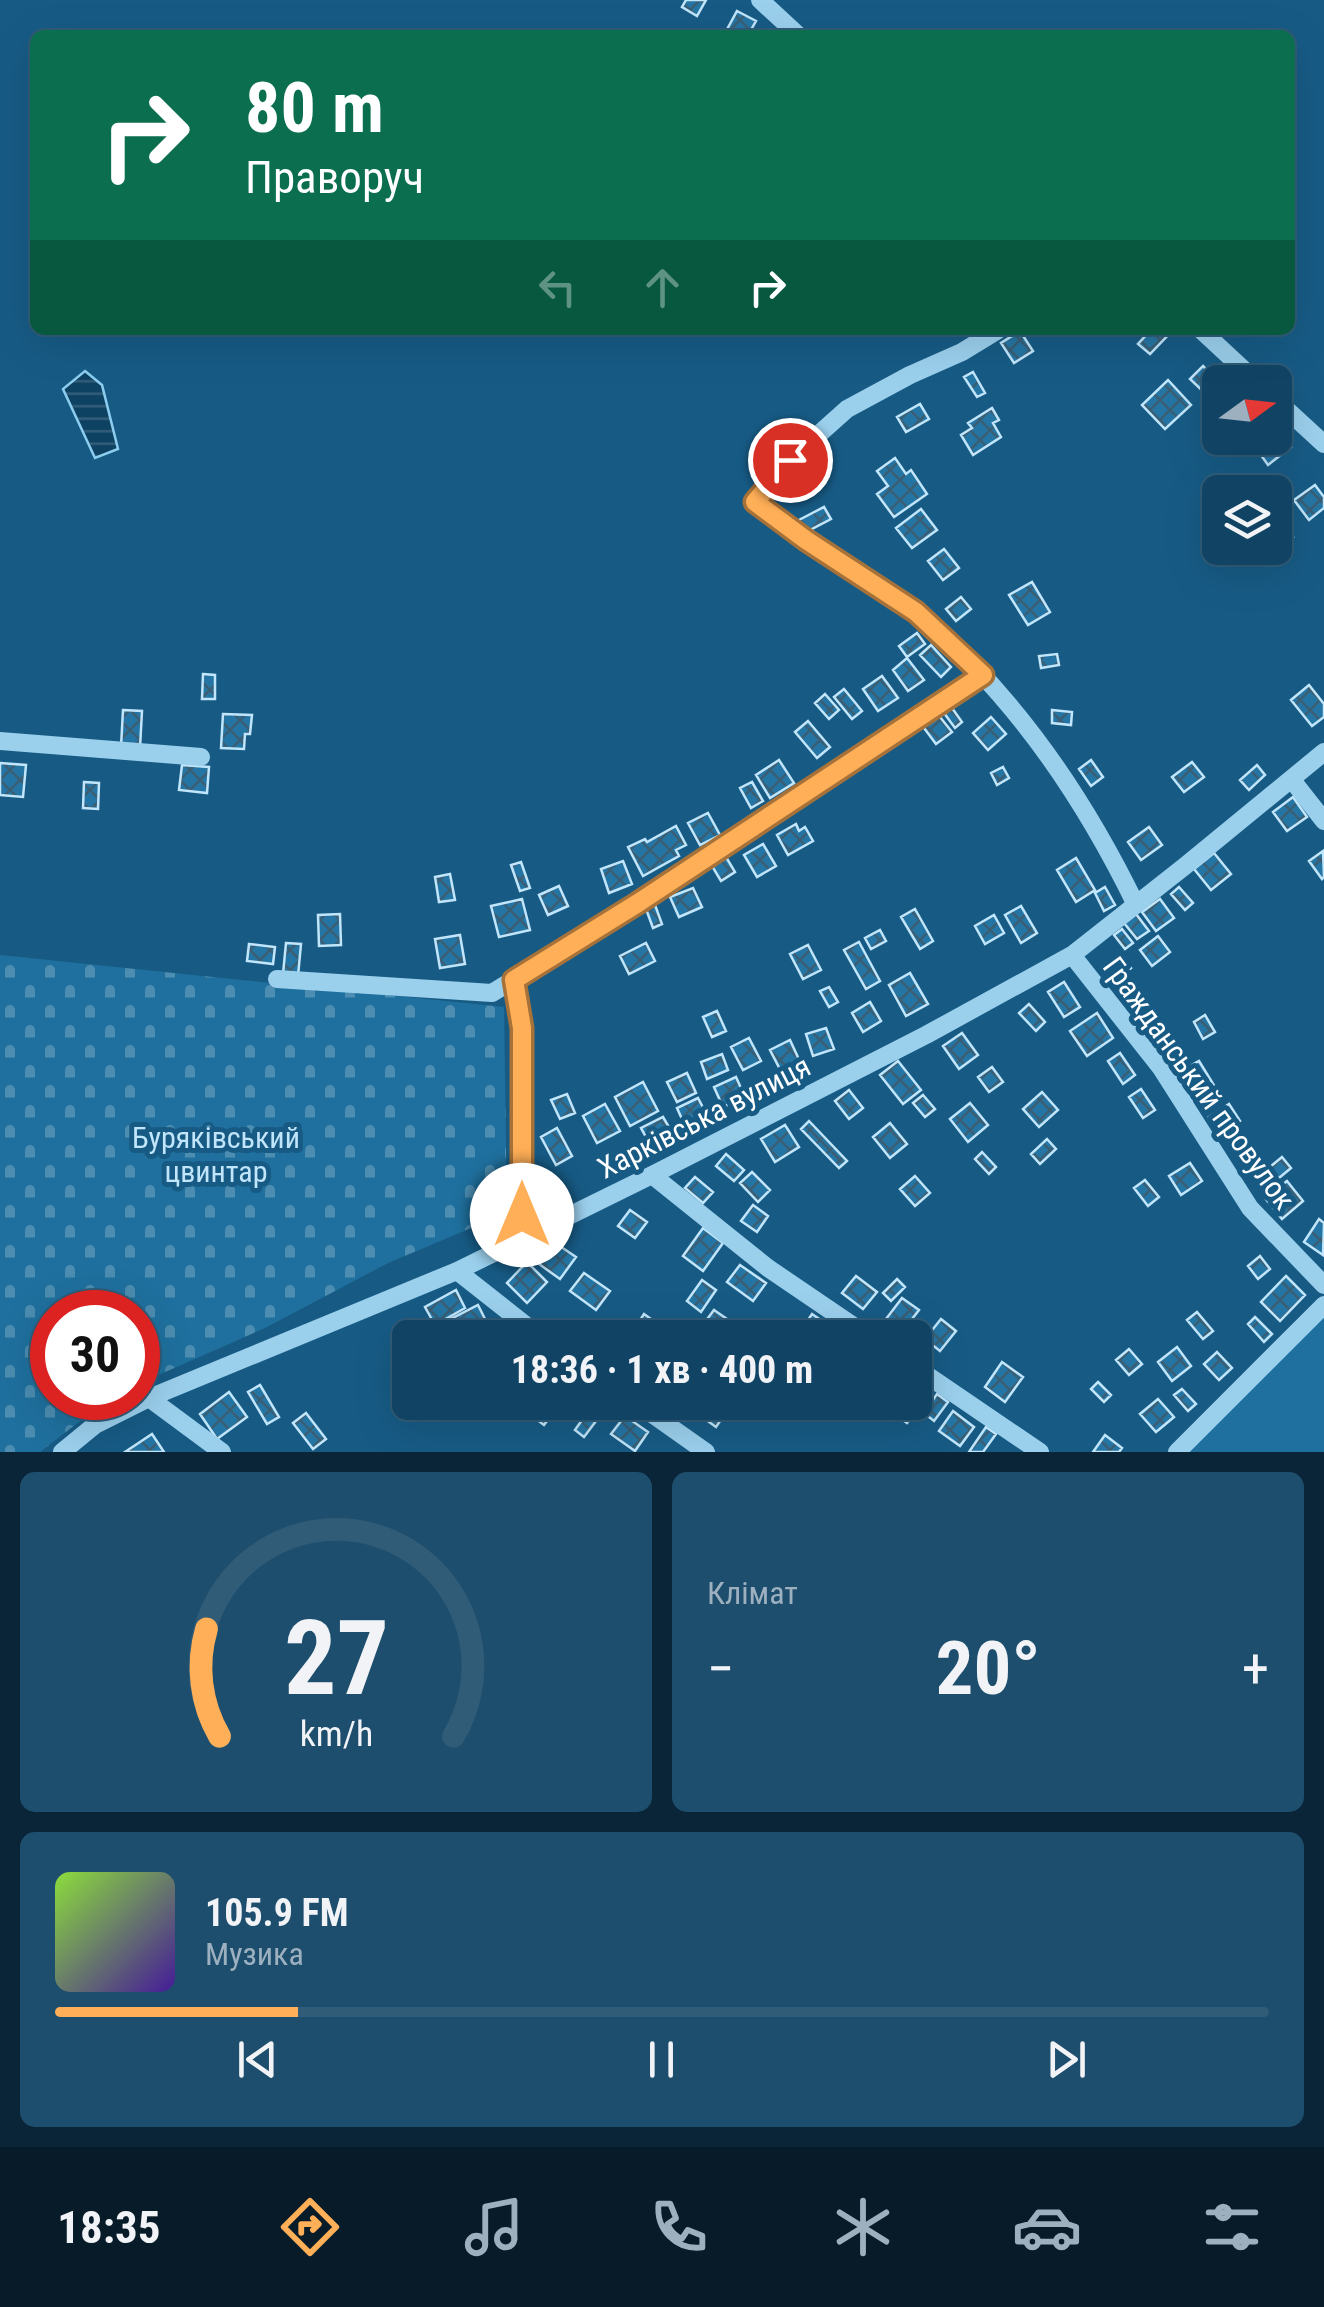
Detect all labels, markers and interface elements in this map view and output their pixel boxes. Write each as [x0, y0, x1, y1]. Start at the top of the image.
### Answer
text: 80 m [245, 67, 384, 149]
icon: right [80, 70, 210, 200]
text: Праворуч [245, 151, 424, 204]
icon: left [530, 260, 585, 315]
icon: ahead [635, 260, 690, 315]
icon: right [740, 260, 795, 315]
north arrow [1202, 365, 1292, 455]
map controls [1202, 365, 1292, 565]
pin [748, 418, 833, 503]
icon: arrive [763, 433, 818, 488]
button: layers [1202, 475, 1292, 565]
street label: Гражданський провулок [1096, 950, 1302, 1216]
street label: Харківська вулиця [592, 1048, 816, 1186]
park label: Буряківський цвинтар [132, 1120, 300, 1189]
position arrow [470, 1163, 574, 1267]
speed limit sign: 30 [30, 1290, 160, 1420]
text: 18:36 · 1 хв · 400 m [511, 1348, 813, 1392]
text: Клімат [707, 1574, 798, 1612]
text: 27 [283, 1598, 389, 1719]
text: 20° [936, 1624, 1041, 1712]
text: − [707, 1637, 735, 1701]
text: + [1242, 1637, 1269, 1701]
text: km/h [299, 1713, 373, 1755]
text: 105.9 FM [205, 1891, 349, 1935]
text: Музика [205, 1935, 304, 1973]
icon: previous [230, 2032, 285, 2087]
icon: pause [634, 2032, 689, 2087]
icon: next [1039, 2032, 1094, 2087]
icon: directions [275, 2192, 345, 2262]
icon: music [459, 2192, 529, 2262]
icon: phone [644, 2192, 714, 2262]
icon: climate [828, 2192, 898, 2262]
icon: car [1012, 2192, 1082, 2262]
icon: filters [1197, 2192, 1267, 2262]
text: 18:35 [57, 2201, 160, 2254]

